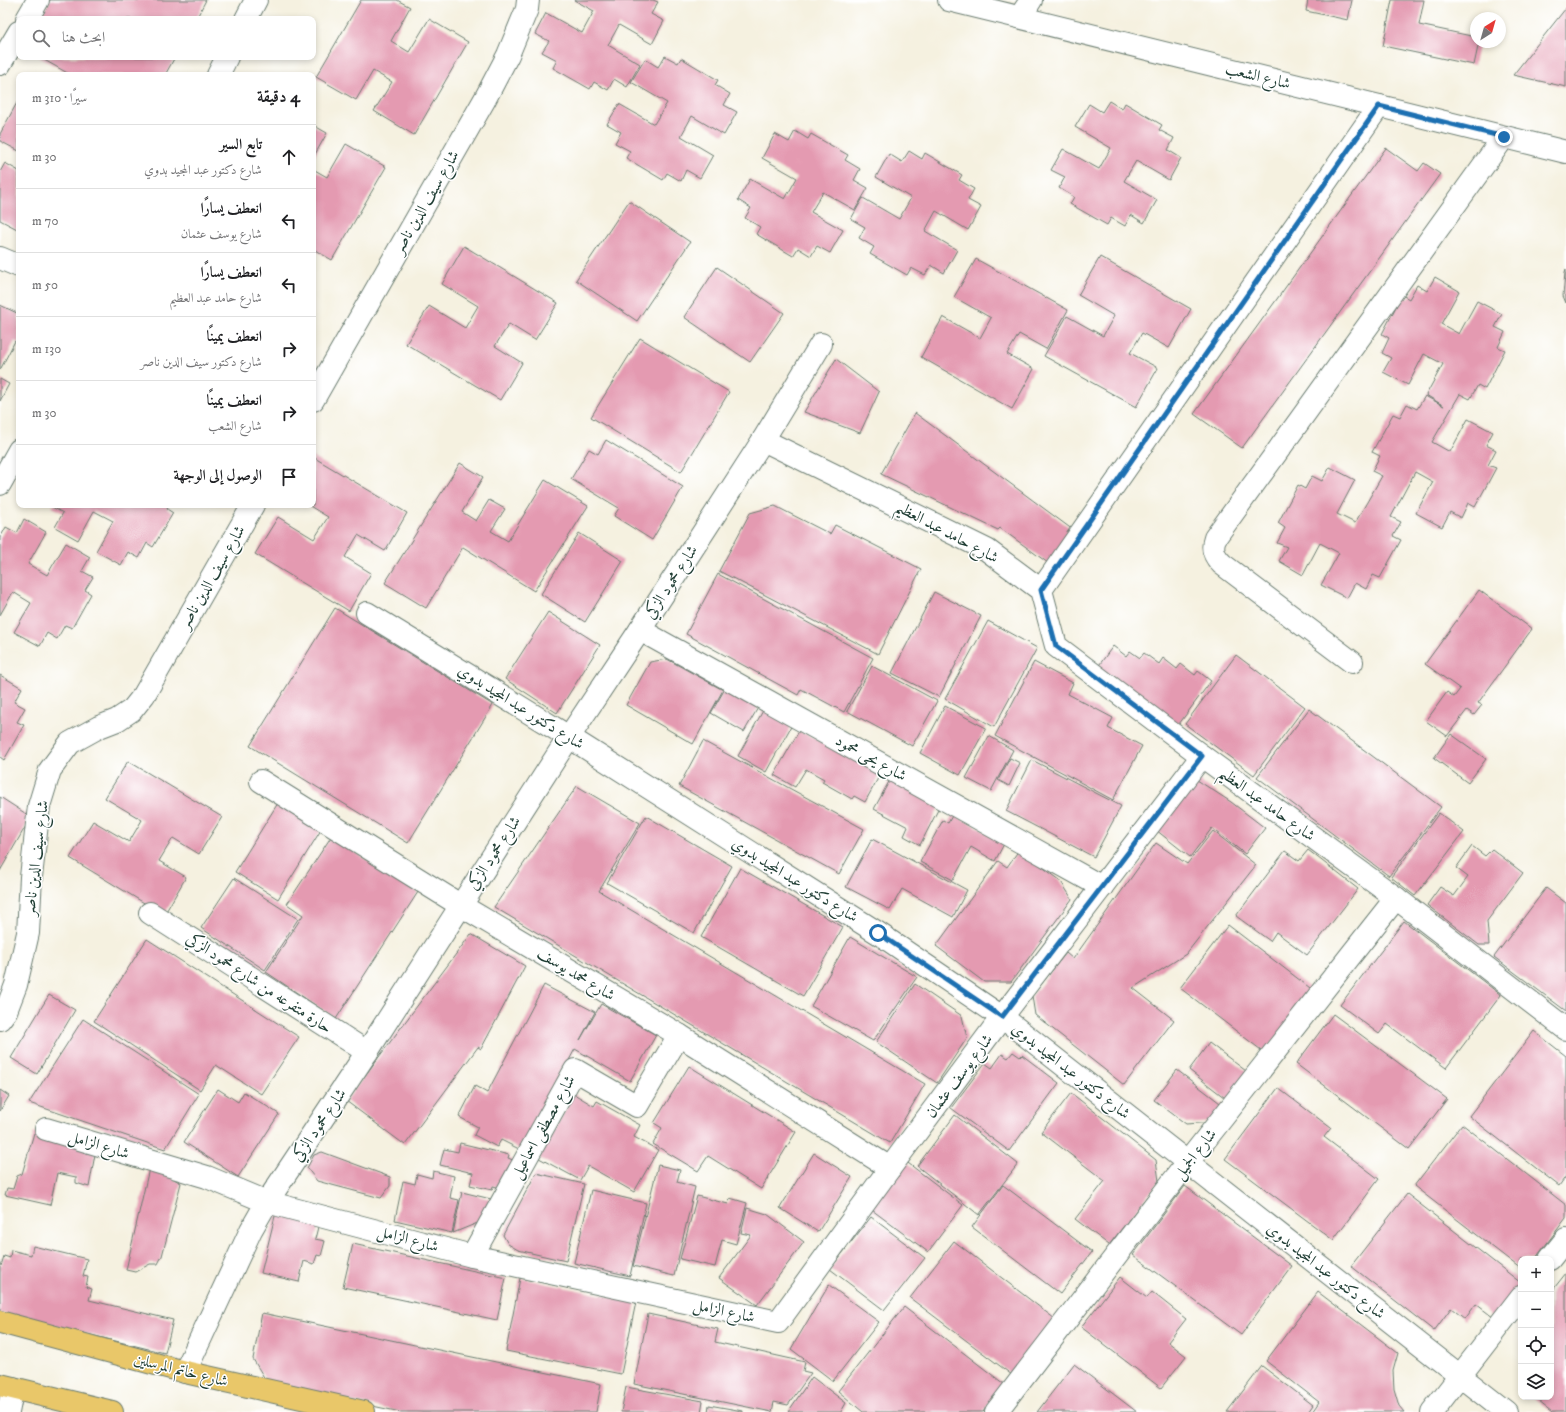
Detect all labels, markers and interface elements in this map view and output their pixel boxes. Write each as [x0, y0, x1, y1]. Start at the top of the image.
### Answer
north arrow [1470, 12, 1506, 48]
search box [16, 16, 316, 60]
icon: search [30, 27, 52, 49]
text: ابحث هنا [62, 28, 105, 47]
street label: شارع الشعب [1223, 58, 1293, 97]
text: 4 دقيقة [257, 86, 300, 108]
text: سيرًا · 310 m [32, 90, 87, 106]
route end [1495, 128, 1513, 146]
text: تابع السير [220, 135, 262, 154]
icon: ahead [278, 146, 300, 168]
street label: شارع سيف الدين ناصر [387, 147, 466, 260]
text: 30 m [32, 149, 56, 165]
text: شارع دكتور عبد المجيد بدوي [144, 162, 262, 178]
text: انعطف يسارًا [201, 199, 262, 218]
icon: left [278, 210, 300, 232]
text: 70 m [32, 213, 58, 229]
text: شارع يوسف عثمان [181, 226, 262, 242]
text: انعطف يسارًا [201, 263, 262, 282]
icon: left [278, 274, 300, 296]
text: 50 m [32, 277, 58, 293]
text: شارع حامد عبد العظيم [169, 290, 262, 306]
text: انعطف يمينًا [207, 327, 262, 346]
icon: right [278, 338, 300, 360]
text: 130 m [32, 341, 61, 357]
text: شارع دكتور سيف الدين ناصر [140, 354, 262, 370]
text: انعطف يمينًا [207, 391, 262, 410]
icon: right [278, 402, 300, 424]
text: 30 m [32, 405, 56, 421]
text: شارع الشعب [208, 418, 262, 434]
text: الوصول إلى الوجهة [173, 466, 262, 485]
icon: arrive [278, 466, 300, 488]
street label: شارع حامد عبد العظيم [889, 496, 1002, 573]
street label: شارع سيف الدين ناصر [173, 522, 252, 635]
street label: شارع محمود الزكي [639, 541, 705, 624]
street label: شارع دكتور عبد المجيد بدوي [453, 660, 588, 756]
street label: شارع يحى محمود [830, 730, 910, 788]
street label: شارع حامد عبد العظيم [1211, 762, 1319, 850]
street label: شارع سيف الدين ناصر [19, 799, 56, 919]
street label: شارع محمود الزكي [462, 812, 528, 895]
street label: شارع دكتور عبد المجيد بدوي [727, 833, 862, 929]
route start [869, 924, 887, 942]
street label: حارة متفرعه من شارع محمود الزكي [181, 927, 336, 1040]
street label: شارع محمد يوسف [532, 943, 619, 1008]
street label: شارع دكتور عبد المجيد بدوي [1006, 1018, 1134, 1126]
street label: شارع يوسف عثمان [921, 1030, 1000, 1124]
street label: شارع مصطفى اسماعيل [506, 1072, 582, 1184]
street label: شارع محمود الزكي [286, 1084, 353, 1167]
street label: شارع الجميل [1169, 1124, 1223, 1185]
street label: شارع الزامل [65, 1126, 132, 1167]
street label: شارع دكتور عبد المجيد بدوي [1261, 1218, 1389, 1326]
street label: شارع الزامل [374, 1221, 441, 1260]
map controls [1518, 1256, 1554, 1400]
button: + [1518, 1256, 1554, 1292]
button: − [1518, 1292, 1554, 1328]
street label: شارع الزامل [691, 1295, 757, 1330]
button: locate [1518, 1328, 1554, 1364]
street label: شارع خاتم المرسلين [131, 1349, 230, 1395]
button: layers [1518, 1364, 1554, 1400]

